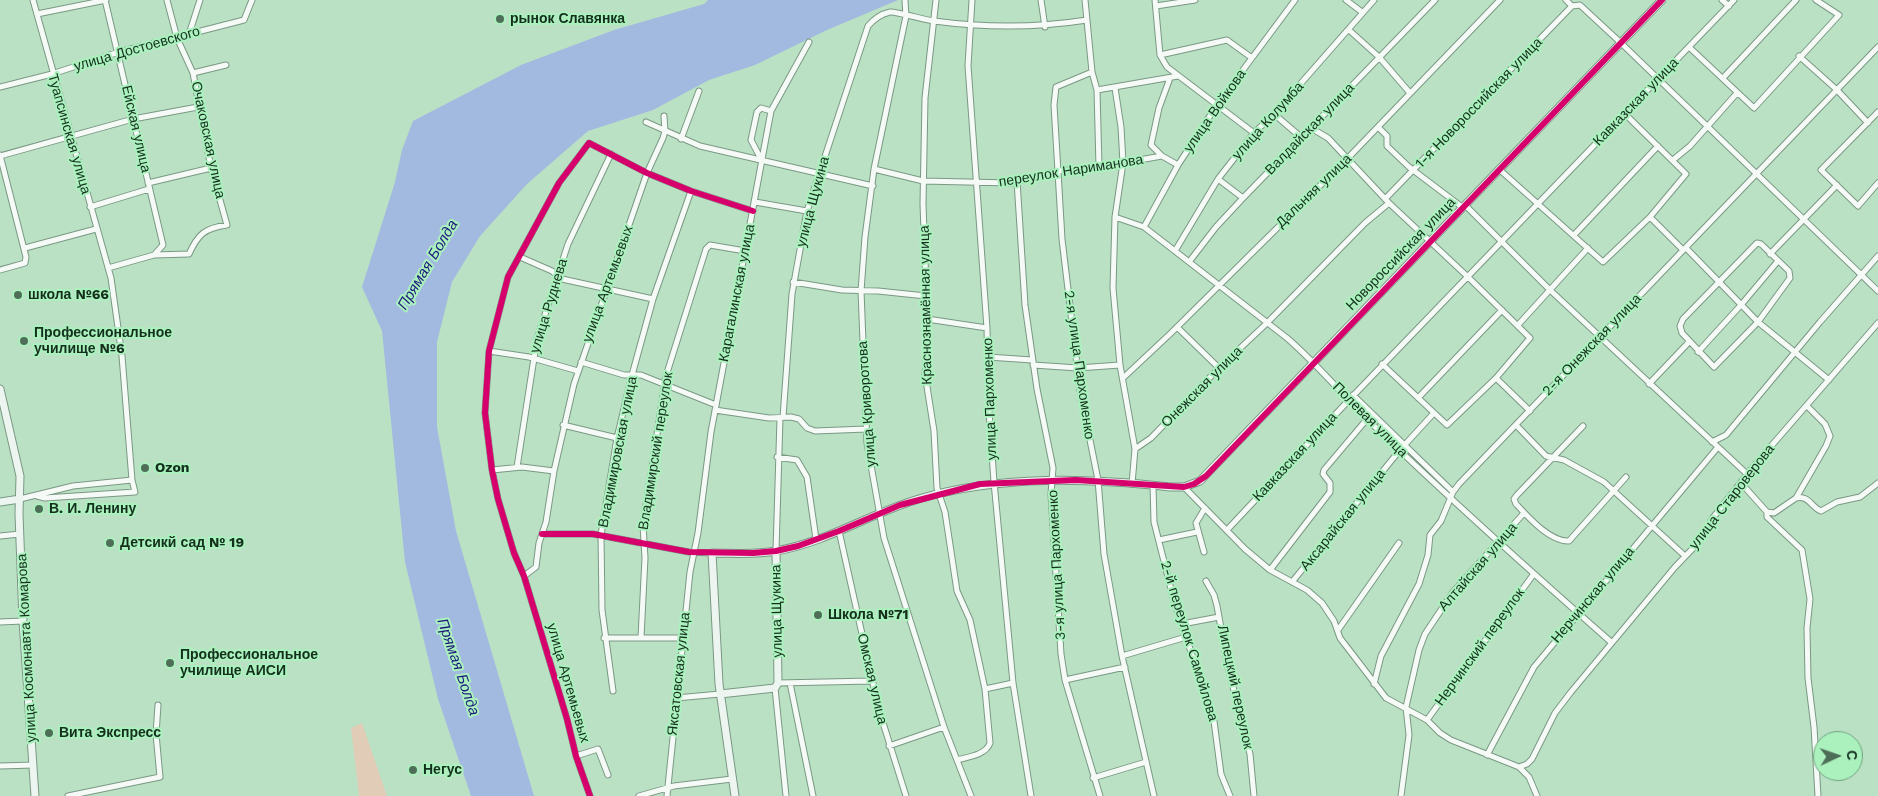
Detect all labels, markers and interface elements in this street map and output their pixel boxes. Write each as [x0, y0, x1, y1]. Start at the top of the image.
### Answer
place label: рынок Славянка [510, 11, 625, 27]
marker: рынок Славянка [494, 13, 506, 25]
street label: улица Достоевского [72, 23, 202, 75]
street label: 1-я Новороссийская улица [1412, 34, 1546, 172]
street label: Кавказская улица [1590, 55, 1682, 149]
street label: улица Войкова [1180, 66, 1250, 156]
street label: Туапсинская улица [44, 72, 94, 196]
street label: улица Колумба [1229, 79, 1307, 163]
street label: Очаковская улица [187, 80, 229, 200]
street label: Валдайская улица [1262, 80, 1358, 178]
street label: Ейская улица [118, 84, 154, 174]
street label: переулок Нариманова [998, 151, 1144, 191]
street label: Дальняя улица [1273, 151, 1355, 231]
street label: улица Щукина [793, 155, 833, 249]
street label: Новороссийская улица [1343, 194, 1459, 314]
water label: Прямая Болда [394, 217, 462, 313]
street label: улица Артемьевых [579, 223, 637, 345]
street label: Карагалинская улица [715, 223, 759, 363]
street label: Краснознамённая улица [916, 225, 936, 385]
street label: улица Руднева [527, 257, 571, 355]
place label: школа №66 [28, 287, 109, 303]
marker: школа №66 [12, 289, 24, 301]
street label: 2-я улица Пархоменко [1060, 290, 1098, 440]
street label: 2-я Онежская улица [1539, 291, 1645, 399]
place label: Профессиональное училище №6 [34, 325, 172, 358]
marker: Профессиональное училище №6 [18, 335, 30, 347]
street label: улица Пархоменко [979, 337, 1001, 461]
street label: улица Криворотова [854, 340, 880, 468]
street label: Онежская улица [1158, 343, 1246, 431]
street label: Владимирский переулок [635, 371, 677, 531]
street label: Владимировская улица [595, 375, 641, 529]
street label: Полевая улица [1329, 379, 1411, 461]
street label: Кавказская улица [1249, 409, 1341, 505]
street label: улица Староверова [1686, 441, 1778, 553]
place label: Ozon [155, 460, 190, 476]
marker: Ozon [139, 462, 151, 474]
street label: Аксарайская улица [1297, 466, 1389, 574]
street label: 3-я улица Пархоменко [1045, 490, 1069, 640]
place label: В. И. Ленину [49, 501, 136, 517]
marker: В. И. Ленину [33, 503, 45, 515]
street label: Алтайская улица [1435, 519, 1521, 615]
place label: Детсикй сад № 19 [120, 535, 244, 551]
marker: Детсикй сад № 19 [104, 537, 116, 549]
street label: Нерчинская улица [1548, 544, 1638, 646]
street label: улица Космонавта Комарова [14, 553, 40, 743]
street label: 2-й переулок Самойлова [1157, 559, 1221, 723]
street label: улица Щукина [768, 564, 786, 658]
street label: Нерчинский переулок [1432, 585, 1528, 709]
place label: Школа №71 [828, 607, 909, 623]
marker: Школа №71 [812, 609, 824, 621]
street label: Яксатовская улица [664, 611, 694, 737]
water label: Прямая Болда [433, 616, 483, 718]
street label: улица Артемьевых [543, 621, 593, 745]
street label: Липецкий переулок [1214, 623, 1256, 751]
street label: Омская улица [853, 632, 891, 726]
place label: Профессиональное училище АИСИ [180, 647, 318, 680]
marker: Профессиональное училище АИСИ [164, 657, 176, 669]
place label: Вита Экспресс [59, 725, 161, 741]
marker: Вита Экспресс [43, 727, 55, 739]
north arrow [1813, 731, 1863, 781]
text: С [1844, 750, 1860, 761]
place label: Негус [423, 762, 462, 778]
marker: Негус [407, 764, 419, 776]

